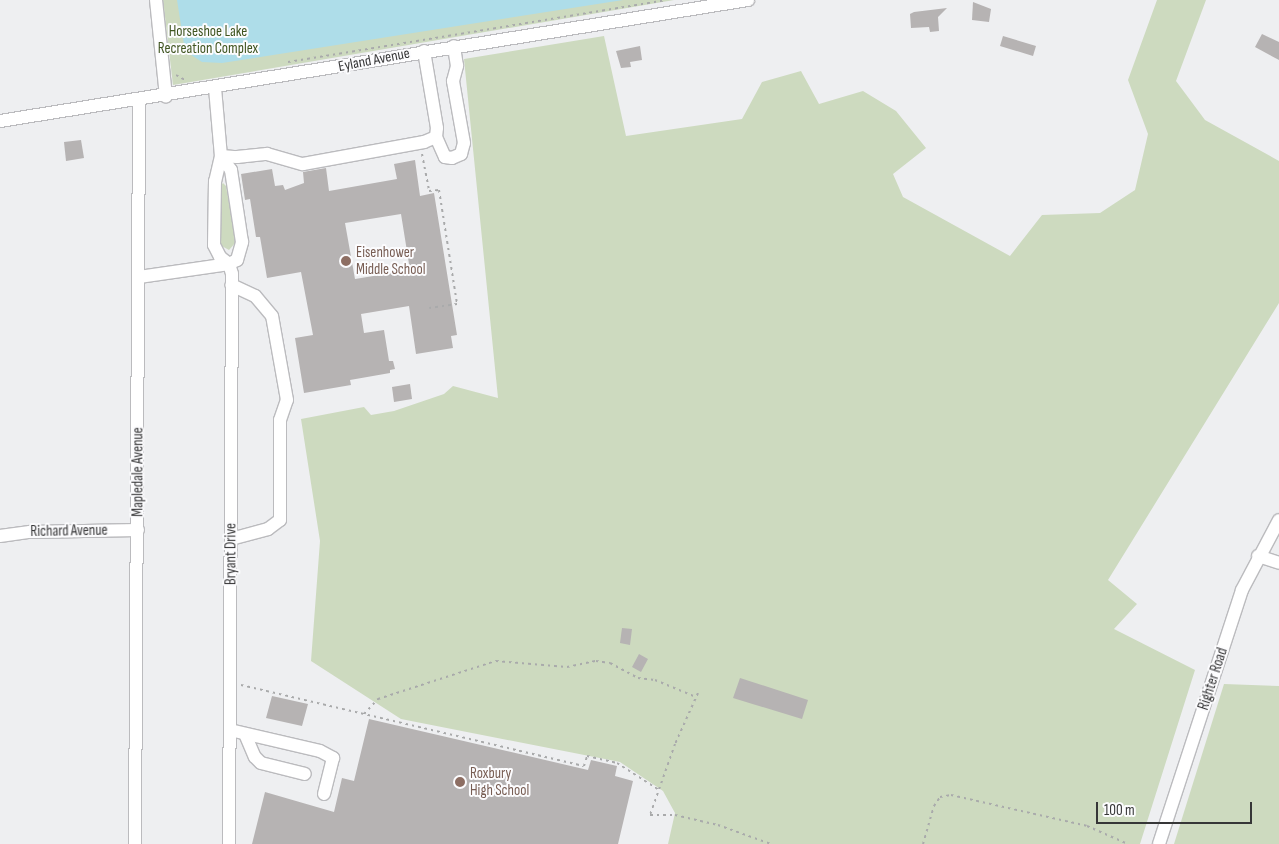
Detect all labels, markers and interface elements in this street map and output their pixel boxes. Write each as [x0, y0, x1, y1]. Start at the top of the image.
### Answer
park label: Horseshoe Lake Recreation Complex [158, 22, 258, 57]
street label: Eyland Avenue [337, 44, 411, 76]
place label: Eisenhower Middle School [356, 243, 425, 278]
marker: Eisenhower Middle School [340, 255, 352, 267]
street label: Mapledale Avenue [129, 427, 147, 517]
street label: Richard Avenue [30, 521, 108, 541]
street label: Bryant Drive [222, 523, 240, 585]
street label: Righter Road [1194, 646, 1232, 712]
place label: Roxbury High School [470, 764, 529, 799]
marker: Roxbury High School [454, 776, 466, 788]
scale bar [1099, 792, 1255, 824]
text: 100 m [1104, 801, 1135, 820]

